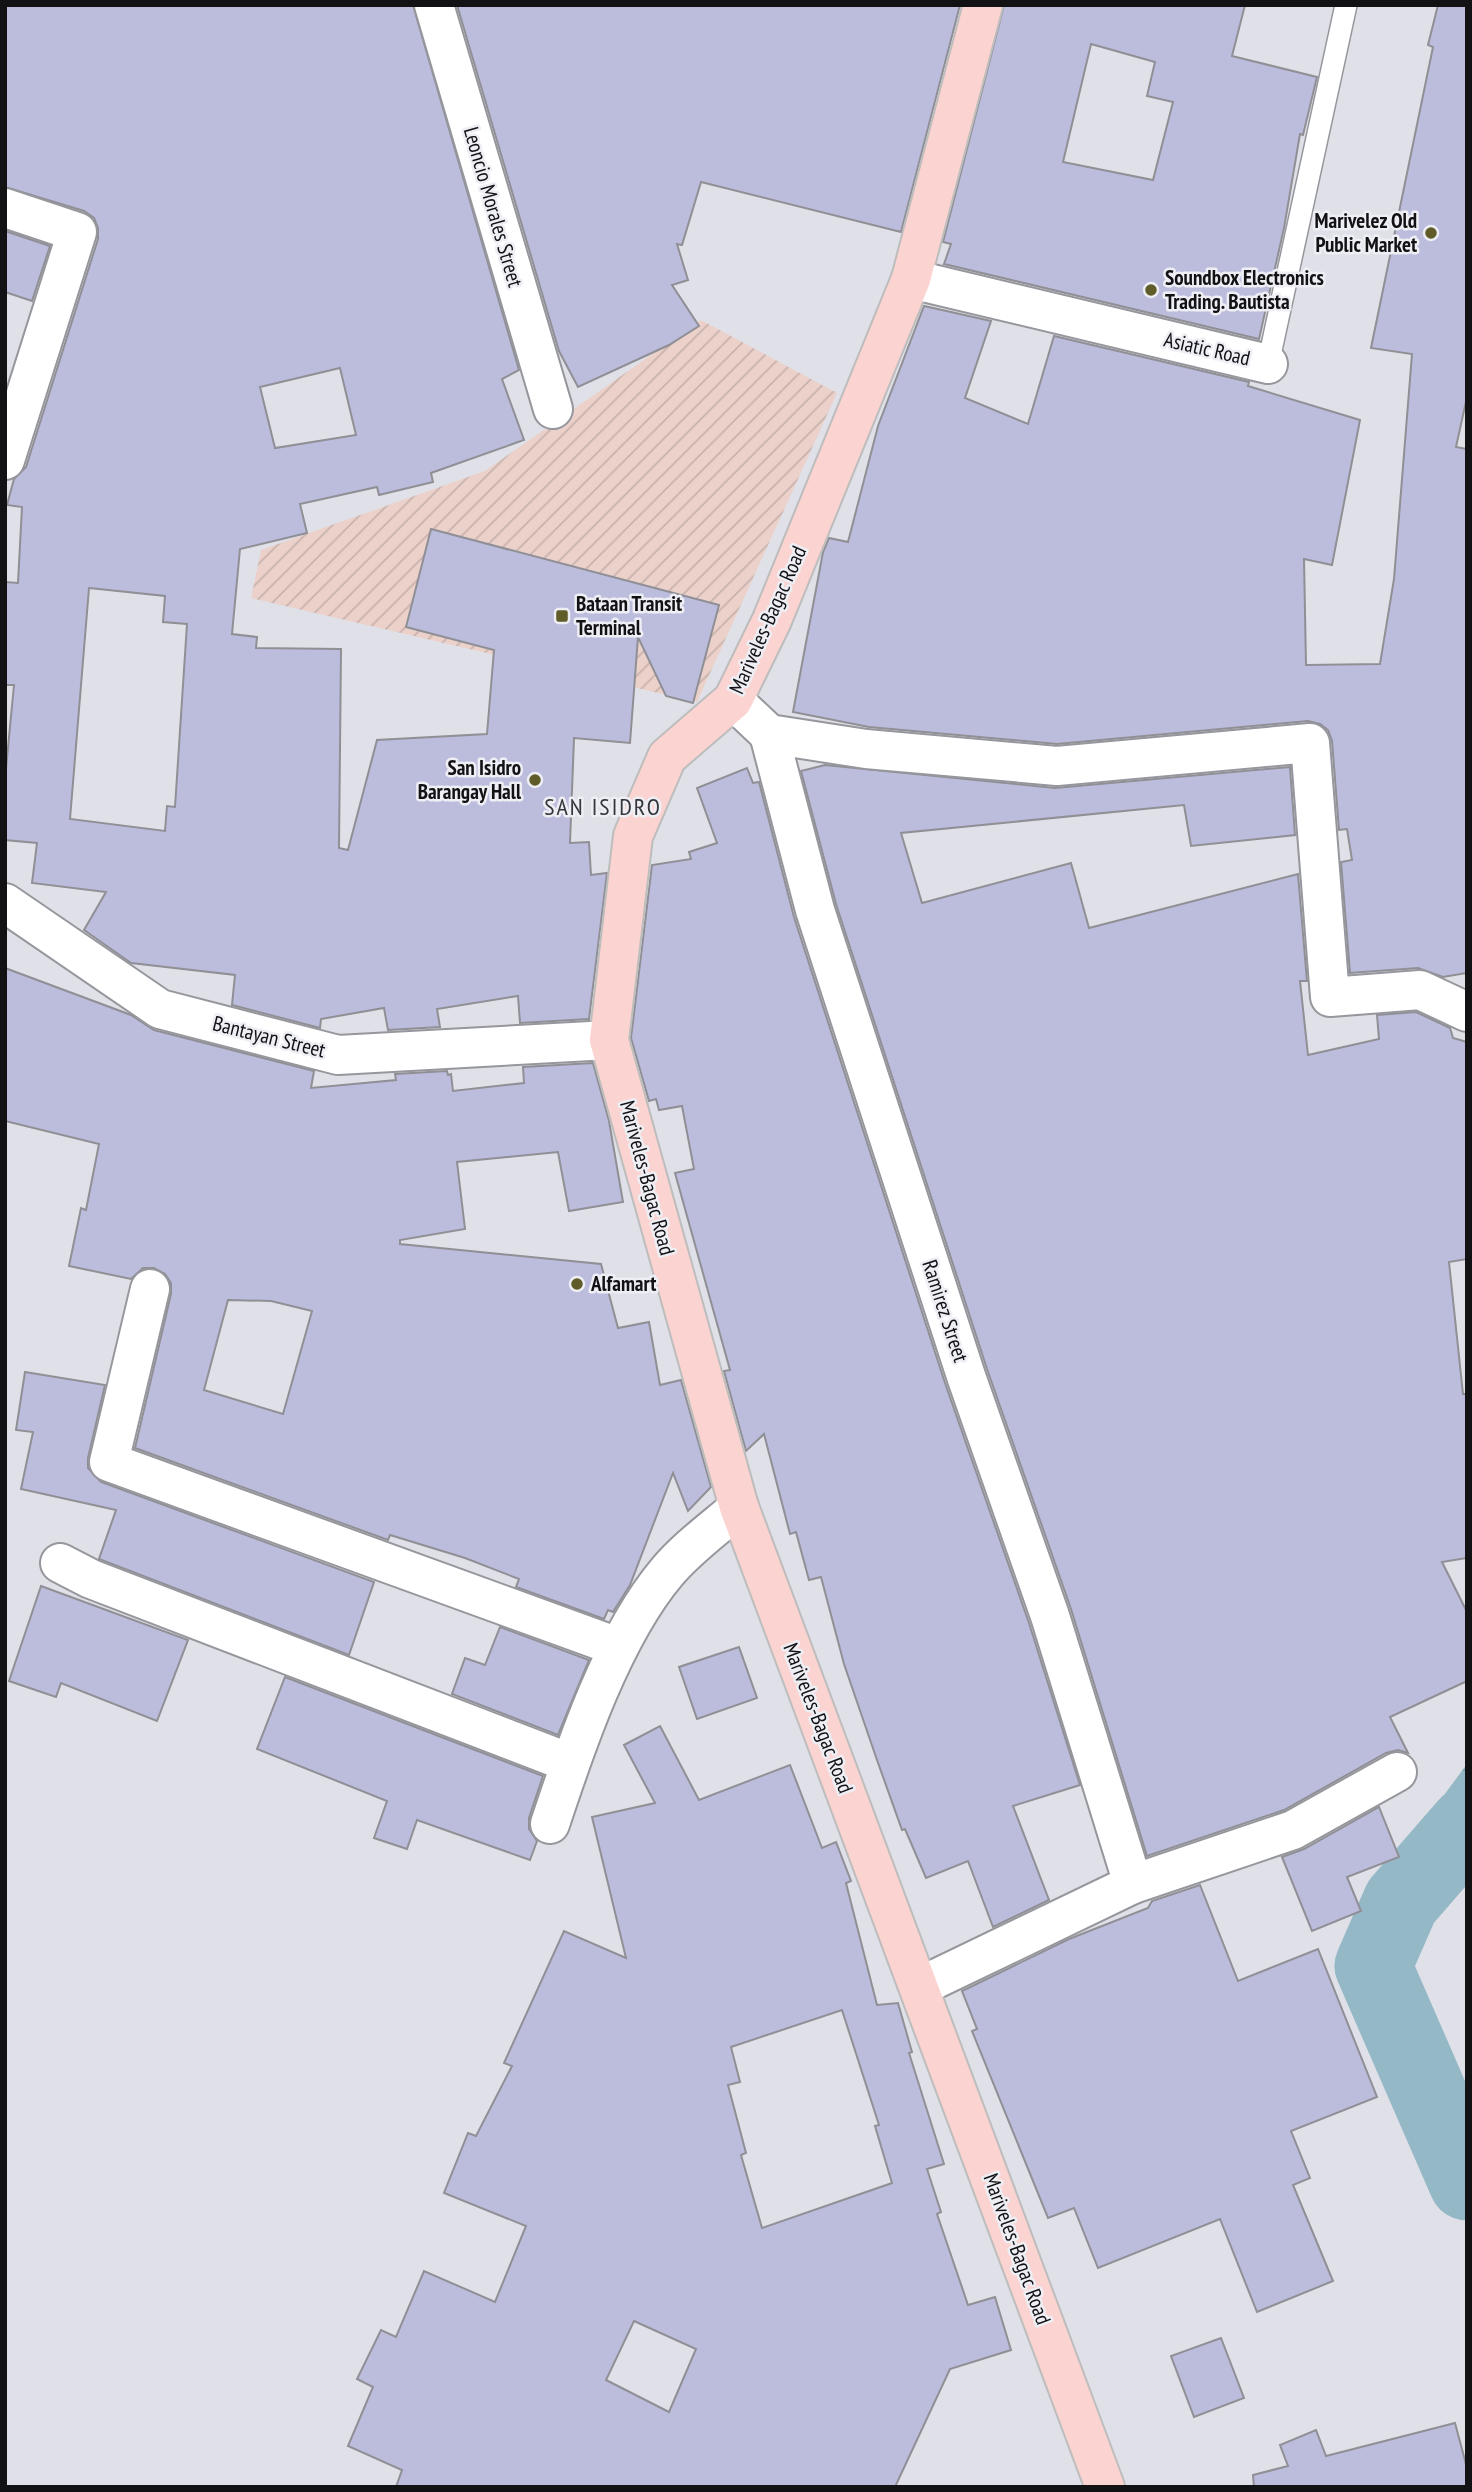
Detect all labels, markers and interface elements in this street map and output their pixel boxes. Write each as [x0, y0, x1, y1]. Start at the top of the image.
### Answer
street label: Leoncio Morales Street [458, 124, 529, 290]
place label: Marivelez Old Public Market [1315, 207, 1417, 258]
marker: Marivelez Old Public Market [1423, 225, 1439, 241]
place label: Soundbox Electronics Trading. Bautista [1165, 264, 1324, 315]
marker: Soundbox Electronics Trading. Bautista [1143, 282, 1159, 298]
street label: Asiatic Road [1161, 325, 1253, 372]
street label: Mariveles-Bagac Road [723, 542, 812, 698]
place label: Bataan Transit Terminal [576, 590, 682, 641]
marker: Bataan Transit Terminal [554, 608, 570, 624]
place label: San Isidro Barangay Hall [418, 754, 522, 805]
marker: San Isidro Barangay Hall [527, 772, 543, 788]
district label: SAN ISIDRO [544, 791, 662, 822]
street label: Bantayan Street [210, 1009, 328, 1064]
street label: Mariveles-Bagac Road [614, 1098, 681, 1258]
street label: Ramirez Street [916, 1256, 975, 1366]
place label: Alfamart [590, 1270, 656, 1297]
marker: Alfamart [569, 1276, 585, 1292]
street label: Mariveles-Bagac Road [777, 1639, 860, 1797]
street label: Mariveles-Bagac Road [978, 2170, 1057, 2328]

